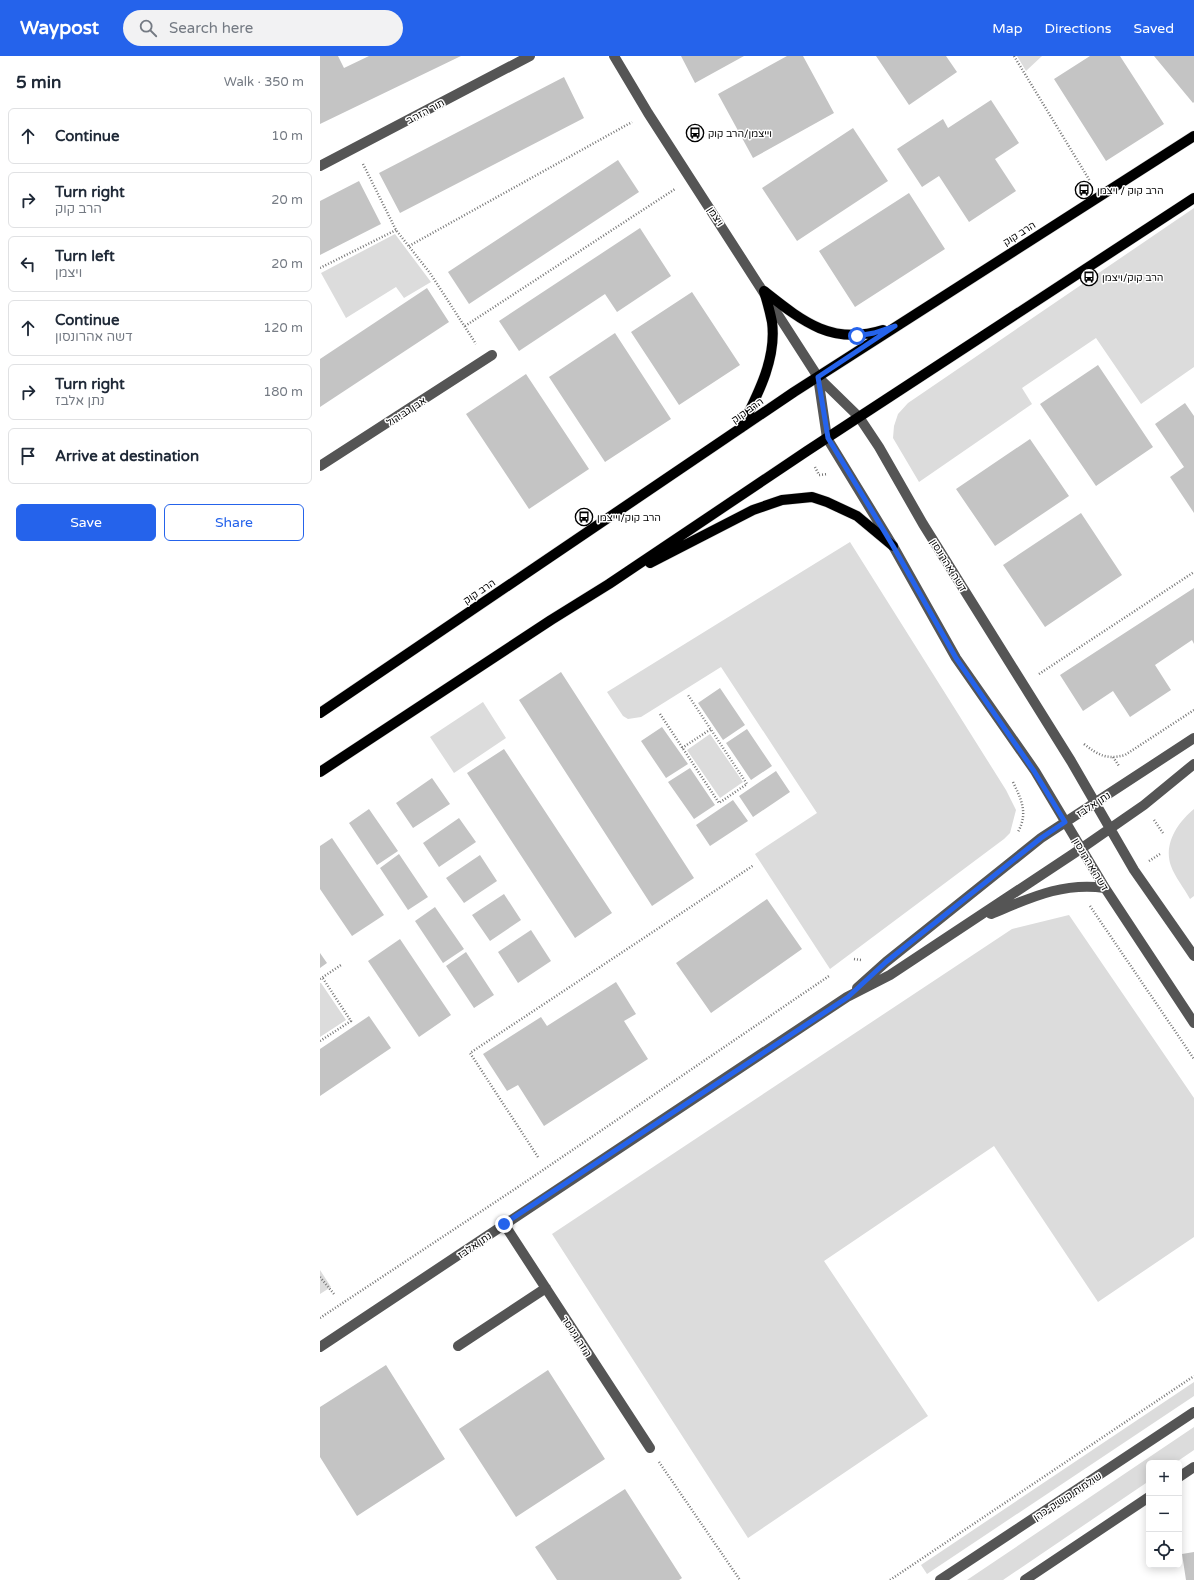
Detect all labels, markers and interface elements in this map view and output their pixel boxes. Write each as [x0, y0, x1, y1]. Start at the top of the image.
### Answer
search box [123, 10, 403, 46]
text: Waypost [20, 17, 99, 39]
icon: search [137, 17, 159, 39]
text: Search here [169, 19, 253, 37]
text: Map [992, 20, 1023, 37]
text: Directions [1045, 20, 1112, 37]
text: Saved [1134, 20, 1174, 37]
text: 5 min [16, 72, 61, 93]
text: Walk · 350 m [224, 74, 304, 90]
street label: תור הזהב [404, 97, 447, 127]
bus stop icon: וייצמן/הרב קוק [685, 123, 705, 143]
icon: ahead [17, 125, 39, 147]
text: Continue [55, 127, 119, 145]
text: 10 m [271, 128, 303, 144]
place label: וייצמן/הרב קוק [708, 128, 772, 140]
bus stop icon: הרב קוק / ויצמן [1074, 180, 1094, 200]
text: Turn right [55, 183, 125, 201]
place label: הרב קוק / ויצמן [1097, 185, 1164, 197]
icon: right [17, 189, 39, 211]
text: 20 m [271, 192, 303, 208]
text: הרב קוק [55, 201, 102, 217]
street label: ויצמן [704, 205, 726, 229]
street label: הרב קוק [1001, 219, 1038, 249]
text: Turn left [55, 247, 115, 265]
icon: left [17, 253, 39, 275]
text: 20 m [271, 256, 303, 272]
text: ויצמן [55, 265, 82, 281]
bus stop icon: הרב קוק/ויצמן [1079, 267, 1099, 287]
place label: הרב קוק/ויצמן [1102, 272, 1163, 284]
text: Continue [55, 311, 119, 329]
icon: ahead [17, 317, 39, 339]
text: 120 m [263, 320, 303, 336]
route start [848, 327, 866, 345]
text: דשה אהרונסון [55, 329, 133, 345]
text: Turn right [55, 375, 125, 393]
icon: right [17, 381, 39, 403]
text: 180 m [263, 384, 303, 400]
text: נתן אלבז [55, 393, 105, 409]
street label: אבן גבירול [384, 394, 429, 429]
street label: הרב קוק [729, 396, 766, 426]
icon: arrive [17, 445, 39, 467]
text: Arrive at destination [55, 447, 199, 465]
button: Save [16, 504, 156, 541]
button: Share [164, 504, 304, 541]
bus stop icon: הרב קוק/וייצמן [574, 507, 594, 527]
place label: הרב קוק/וייצמן [597, 512, 661, 524]
street label: דשה אהרונסון [927, 537, 969, 594]
street label: הרב קוק [461, 577, 498, 607]
street label: נתן אלבז [1074, 789, 1113, 820]
street label: דשה אהרונסון [1070, 836, 1111, 893]
route end [495, 1215, 513, 1233]
street label: נתן אלבז [455, 1230, 494, 1261]
street label: רוזה גינוסר [558, 1314, 594, 1359]
map controls [1146, 1460, 1182, 1568]
button: + [1146, 1460, 1182, 1496]
street label: שולמית קישיק-כהן [1031, 1470, 1104, 1523]
button: − [1146, 1496, 1182, 1532]
button: locate [1146, 1532, 1182, 1568]

